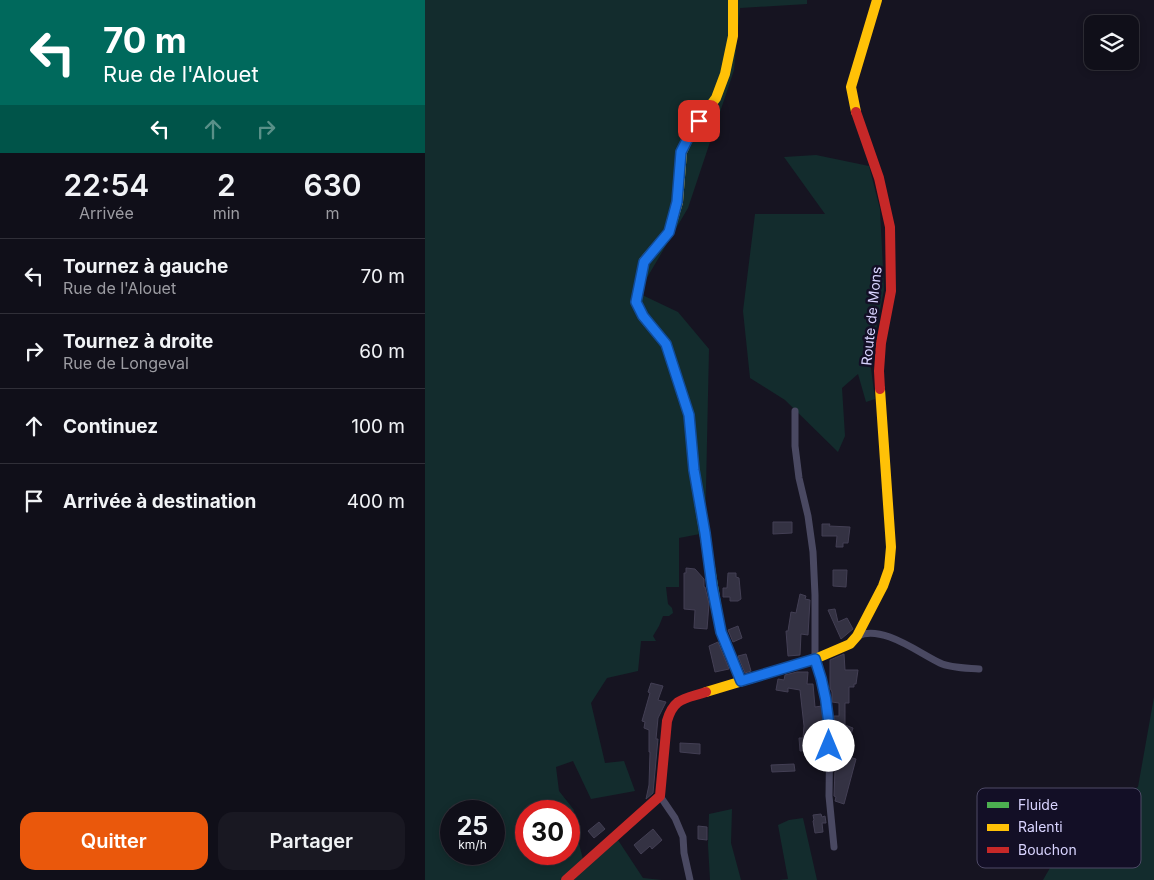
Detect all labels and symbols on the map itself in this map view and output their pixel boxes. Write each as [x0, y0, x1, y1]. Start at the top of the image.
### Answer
pin [678, 100, 720, 142]
street label: Route de Mons [857, 266, 885, 366]
position arrow [802, 719, 854, 771]
legend [977, 788, 1141, 868]
text: Fluide [1018, 796, 1058, 813]
speed limit sign: 30 [515, 800, 580, 865]
text: Ralenti [1018, 818, 1063, 835]
text: Bouchon [1018, 841, 1077, 858]

